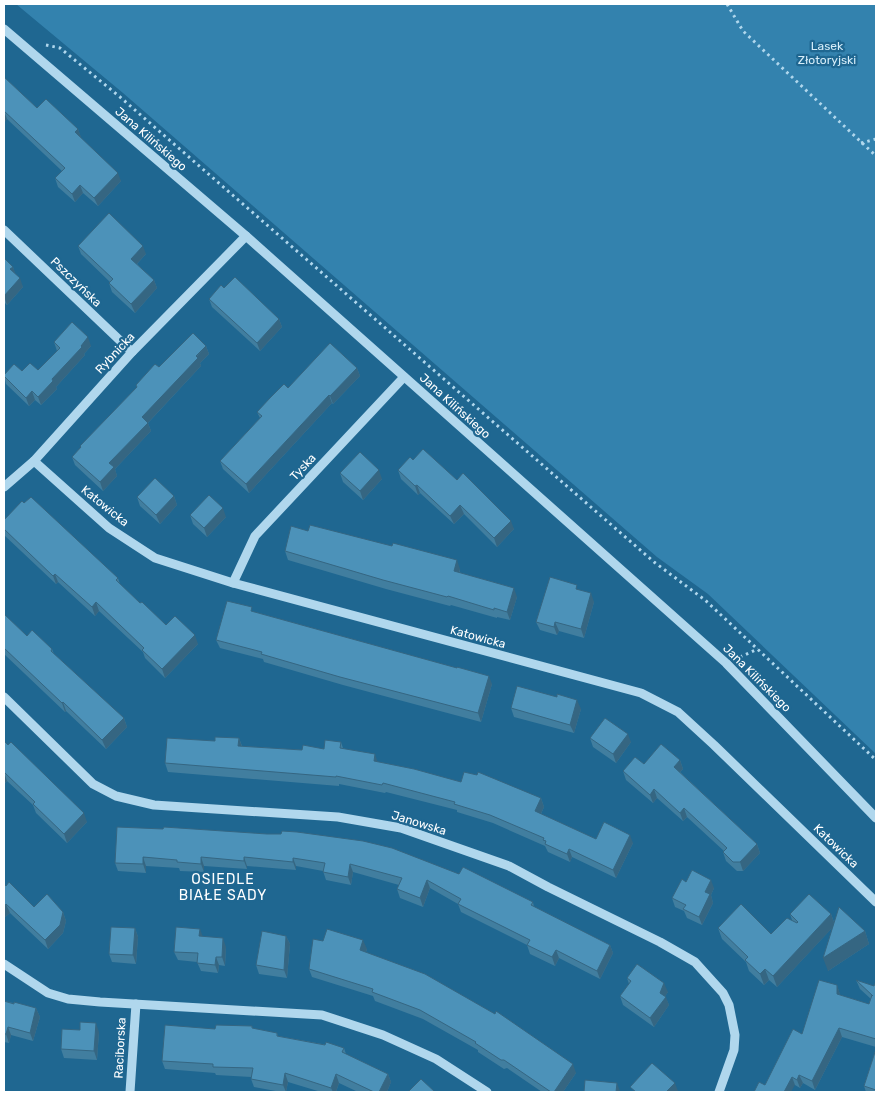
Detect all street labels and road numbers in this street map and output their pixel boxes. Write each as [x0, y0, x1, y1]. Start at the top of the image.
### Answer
street label: Jana Kilińskiego [112, 104, 190, 174]
street label: Pszczyńska [48, 254, 104, 310]
street label: Rybnicka [92, 330, 138, 376]
street label: Jana Kilińskiego [417, 371, 493, 441]
street label: Tyska [287, 451, 319, 483]
street label: Katowicka [78, 483, 132, 529]
street label: Katowicka [449, 623, 507, 651]
street label: Jana Kilińskiego [720, 641, 794, 715]
street label: Janowska [390, 808, 448, 838]
street label: Katowicka [811, 821, 861, 871]
street label: Raciborska [111, 1017, 129, 1079]

